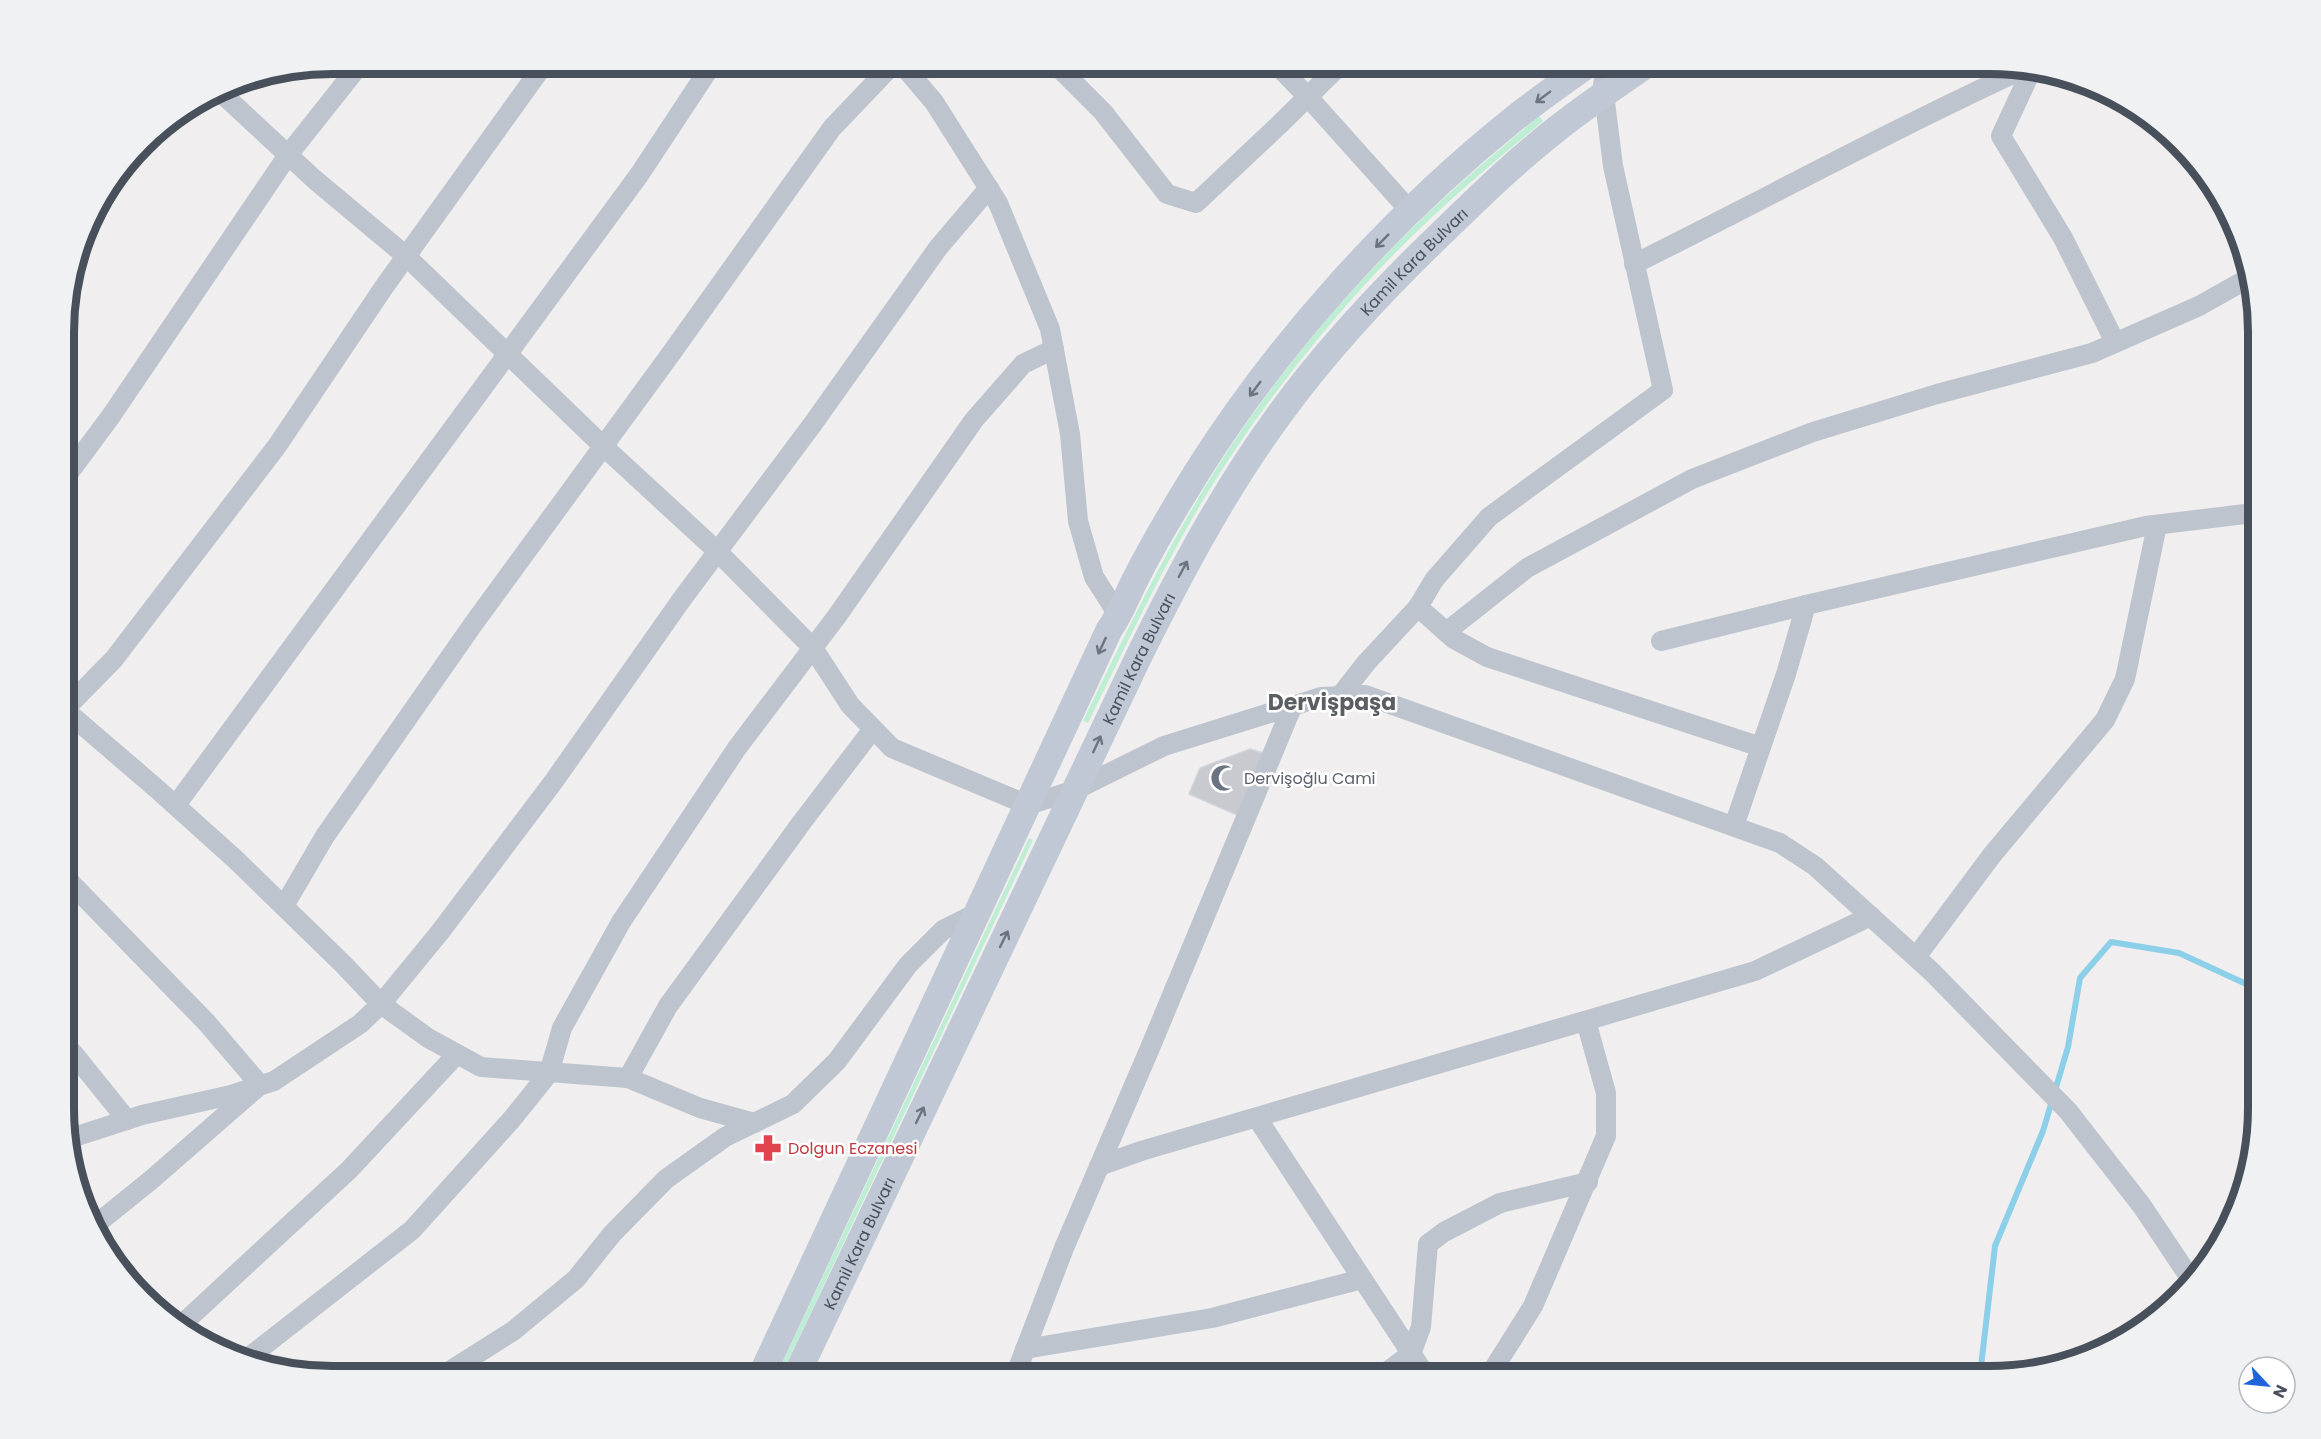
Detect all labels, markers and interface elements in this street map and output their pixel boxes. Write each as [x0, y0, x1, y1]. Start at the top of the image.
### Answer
one-way arrow [1535, 91, 1551, 103]
street label: Kamil Kara Bulvarı [1355, 202, 1473, 321]
one-way arrow [1374, 233, 1389, 248]
one-way arrow [1249, 380, 1261, 396]
one-way arrow [1178, 560, 1189, 578]
street label: Kamil Kara Bulvarı [1096, 589, 1181, 728]
one-way arrow [1096, 636, 1107, 654]
district label: Dervişpaşa [1268, 687, 1396, 718]
one-way arrow [1092, 735, 1104, 753]
mosque icon: Dervişoğlu Cami [1209, 763, 1239, 793]
place label: Dervişoğlu Cami [1244, 767, 1376, 790]
one-way arrow [999, 930, 1011, 948]
one-way arrow [915, 1106, 927, 1124]
pharmacy icon: Dolgun Eczanesi [753, 1133, 783, 1163]
place label: Dolgun Eczanesi [788, 1137, 918, 1160]
street label: Kamil Kara Bulvarı [818, 1173, 901, 1313]
north arrow [2237, 1355, 2297, 1415]
text: N [2267, 1381, 2293, 1402]

